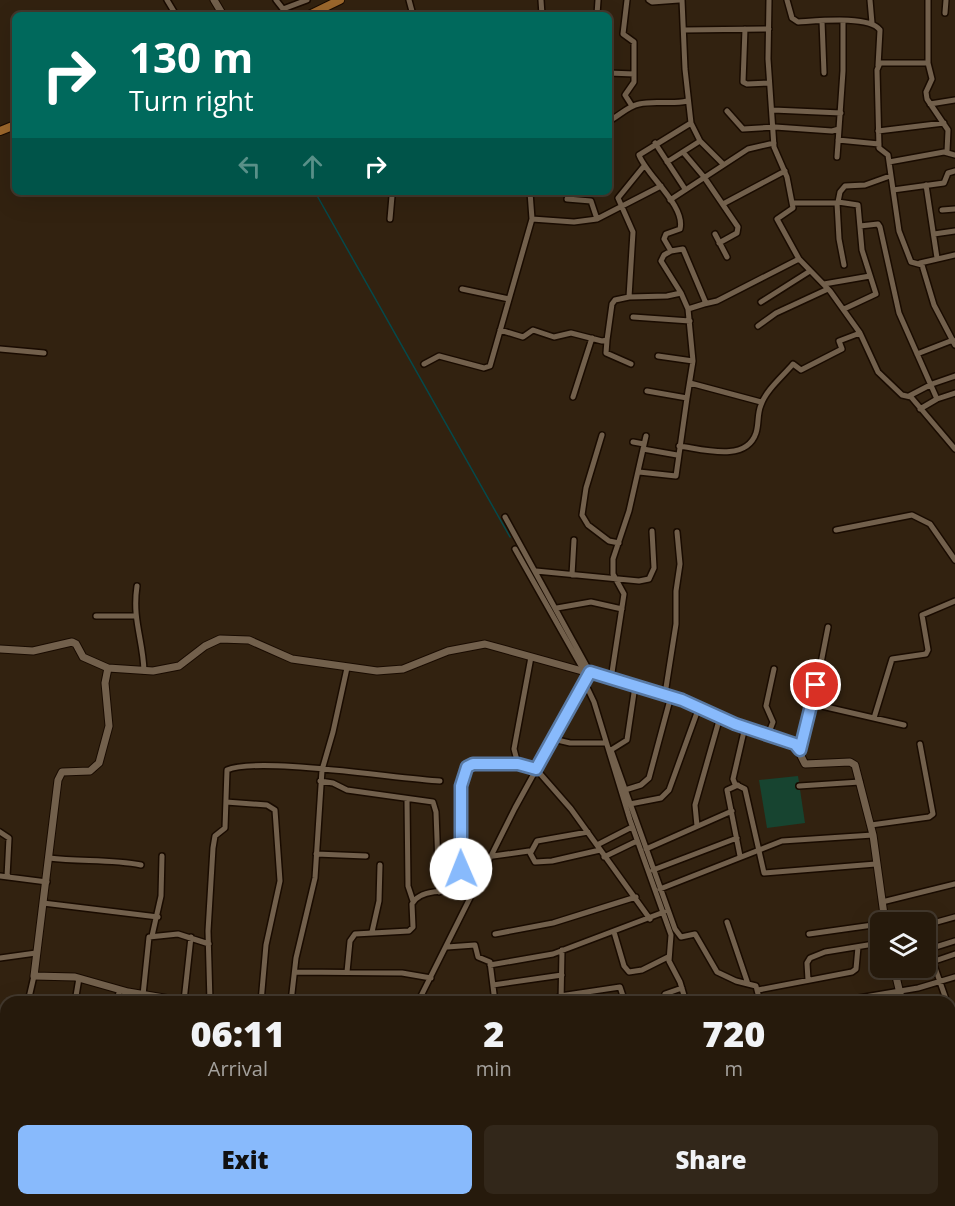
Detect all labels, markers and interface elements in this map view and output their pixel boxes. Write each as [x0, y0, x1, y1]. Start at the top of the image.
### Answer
text: 130 m [129, 28, 253, 85]
icon: right [30, 36, 108, 114]
text: Turn right [129, 82, 254, 119]
icon: left [233, 150, 266, 183]
icon: ahead [296, 150, 329, 183]
icon: right [359, 150, 392, 183]
pin [790, 659, 841, 710]
icon: arrive [799, 668, 832, 701]
position arrow [429, 837, 493, 901]
map controls [870, 912, 936, 978]
button: layers [870, 912, 936, 978]
text: 06:11 [191, 1009, 285, 1058]
text: 2 [483, 1009, 504, 1058]
text: 720 [702, 1009, 765, 1058]
text: Arrival [208, 1055, 268, 1082]
text: min [476, 1055, 512, 1082]
text: m [725, 1055, 743, 1082]
button: Exit [18, 1125, 472, 1194]
button: Share [484, 1125, 938, 1194]

